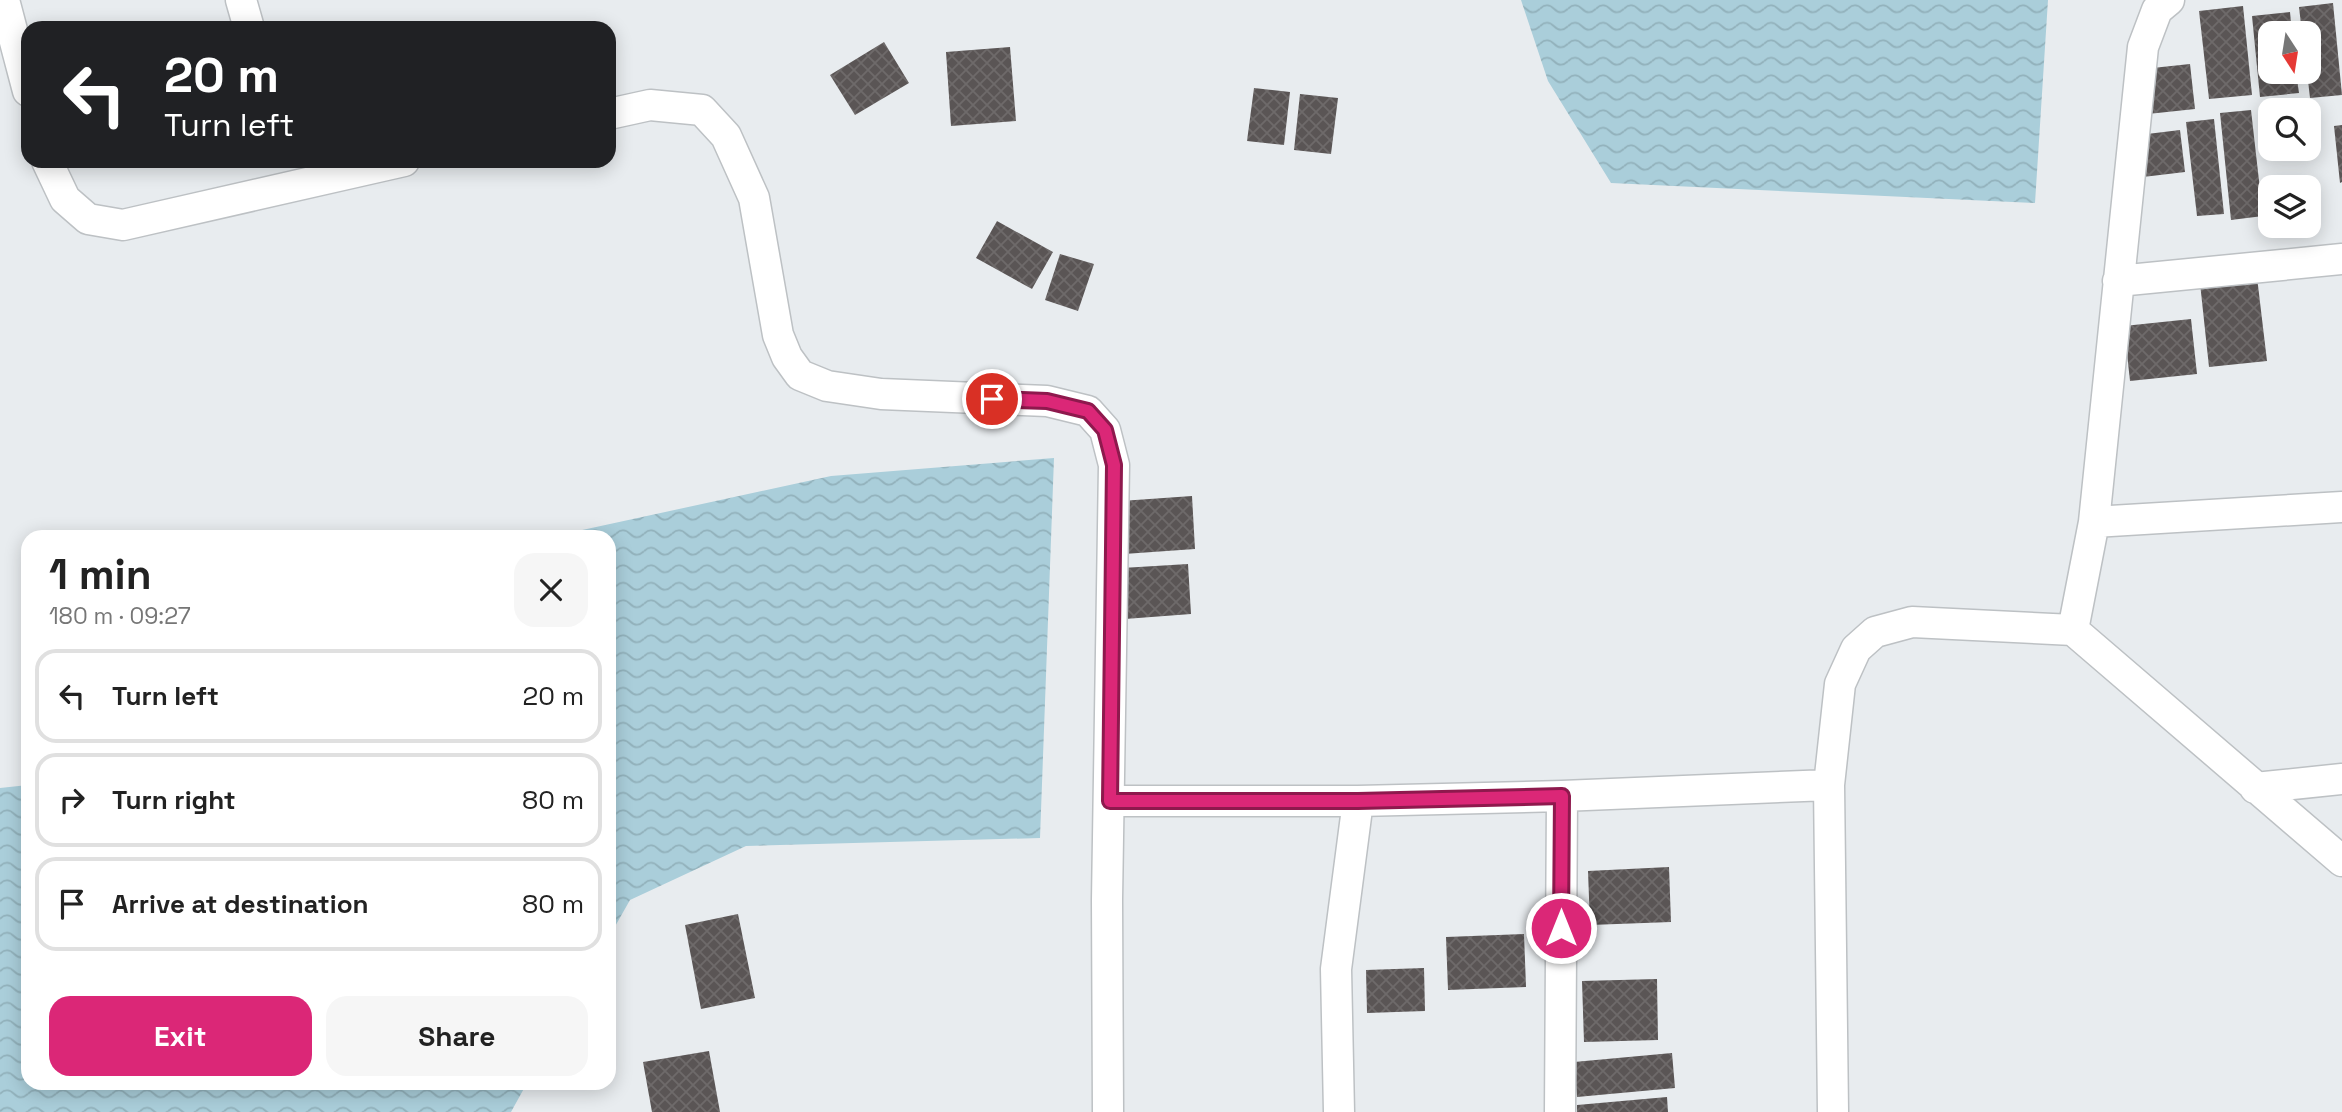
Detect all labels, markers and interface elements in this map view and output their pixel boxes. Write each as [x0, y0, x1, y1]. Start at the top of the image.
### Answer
north arrow [2258, 21, 2320, 84]
map controls [2258, 21, 2321, 238]
text: 20 m [164, 44, 279, 106]
icon: left [49, 49, 140, 140]
button: search [2258, 98, 2321, 161]
text: Turn left [164, 105, 294, 145]
button: layers [2258, 175, 2321, 238]
pin [962, 369, 1022, 429]
icon: arrive [973, 380, 1011, 418]
text: 1 min [49, 548, 152, 601]
button: close [514, 553, 588, 627]
text: 180 m · 09:27 [49, 601, 191, 631]
icon: left [53, 677, 91, 715]
text: Turn left [112, 679, 219, 713]
text: 20 m [523, 679, 584, 713]
icon: right [53, 781, 91, 819]
text: Turn right [112, 783, 236, 817]
text: 80 m [522, 783, 584, 817]
icon: arrive [53, 885, 91, 923]
text: Arrive at destination [112, 887, 369, 921]
text: 80 m [522, 887, 584, 921]
position arrow [1524, 891, 1598, 965]
button: Exit [49, 996, 312, 1076]
button: Share [326, 996, 588, 1076]

